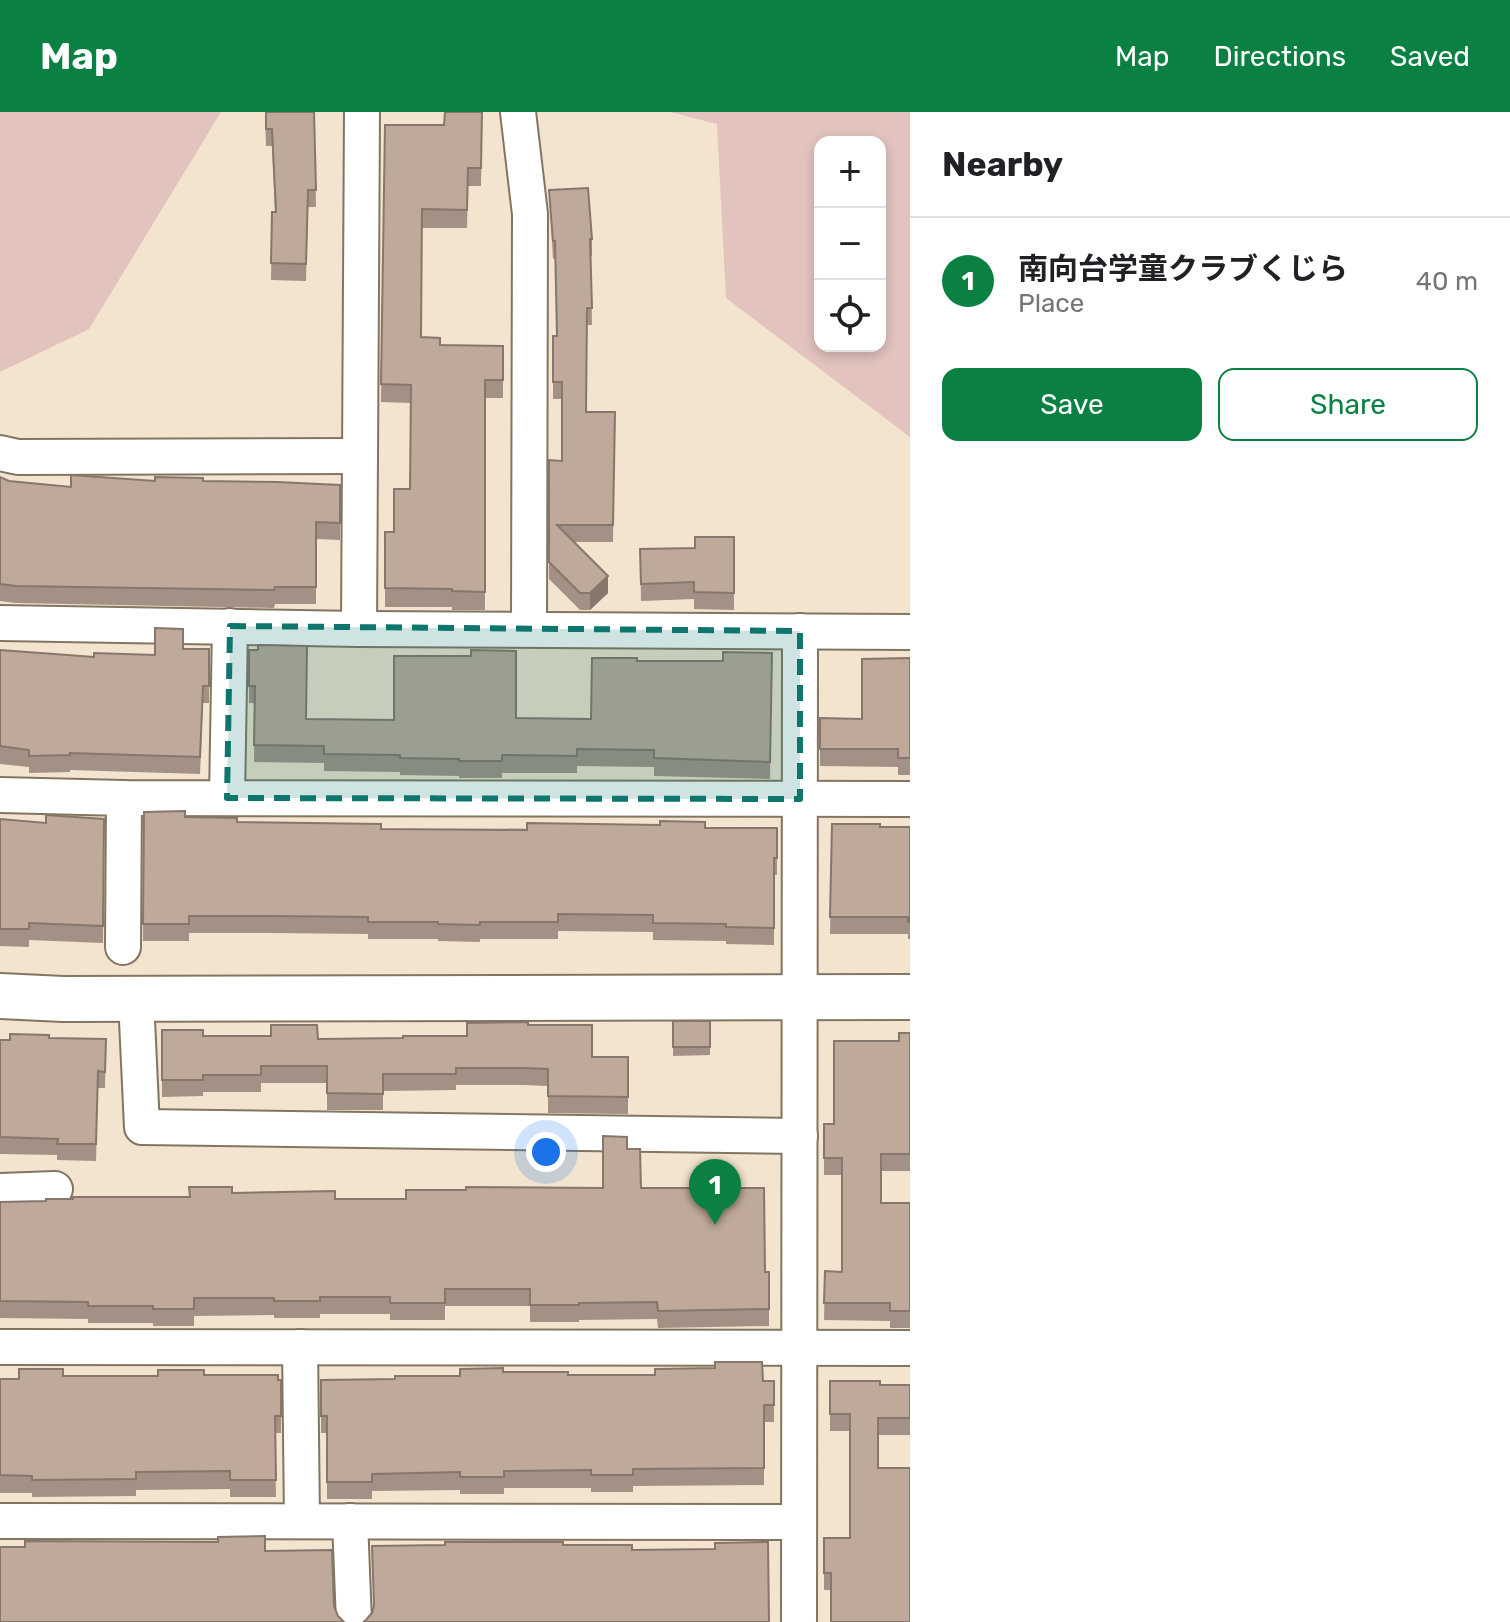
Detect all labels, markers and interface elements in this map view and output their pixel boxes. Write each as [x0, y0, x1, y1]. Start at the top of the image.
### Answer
text: Map [40, 33, 118, 79]
text: Map [1115, 40, 1169, 73]
text: Directions [1213, 40, 1346, 73]
text: Saved [1390, 40, 1470, 73]
map controls [814, 136, 886, 352]
button: + [814, 136, 886, 208]
text: Nearby [942, 144, 1063, 185]
button: − [814, 208, 886, 280]
text: 南向台学童クラブくじら [1018, 251, 1348, 287]
text: 1 [962, 266, 974, 297]
text: 40 m [1416, 266, 1478, 297]
button: locate [814, 280, 886, 352]
text: Place [1018, 288, 1084, 319]
button: Save [942, 368, 1202, 441]
button: Share [1218, 368, 1478, 441]
your location [526, 1132, 566, 1172]
pin: 1 [689, 1159, 741, 1225]

